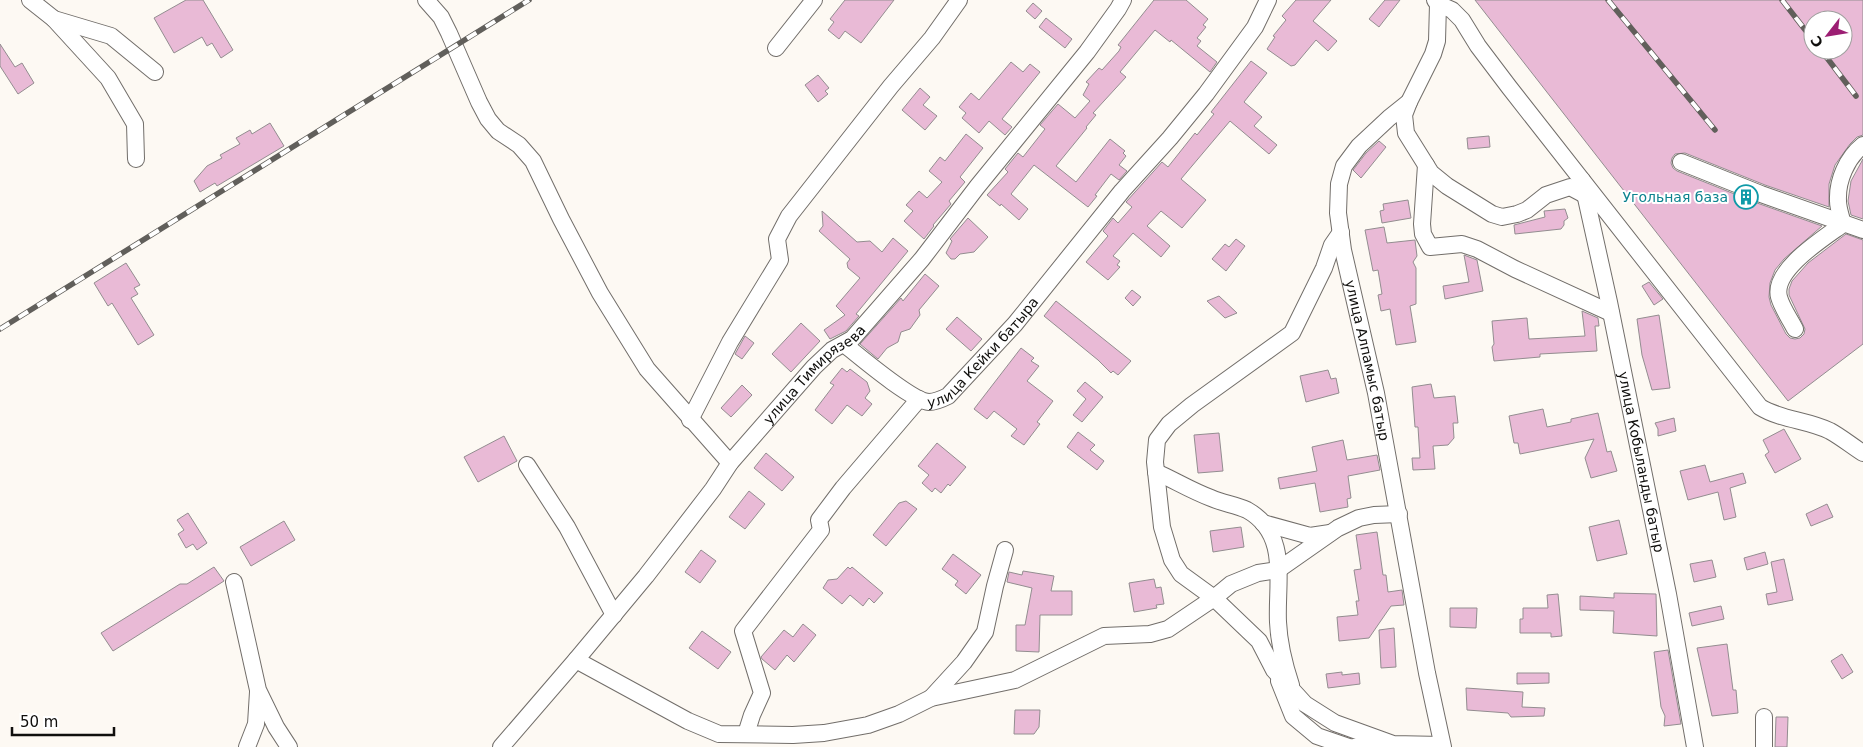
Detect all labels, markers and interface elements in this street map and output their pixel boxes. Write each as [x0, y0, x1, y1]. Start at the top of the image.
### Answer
north arrow [1803, 10, 1853, 60]
text: С [1807, 33, 1826, 50]
building icon: Угольная база [1733, 184, 1759, 210]
place label: Угольная база [1623, 189, 1728, 205]
street label: улица Алпамыс батыр [1342, 278, 1393, 442]
street label: улица Кейки батыра [926, 294, 1041, 410]
street label: улица Тимирязева [760, 322, 869, 427]
street label: улица Кобыланды батыр [1615, 370, 1667, 554]
scale bar [12, 704, 115, 736]
text: 50 m [20, 713, 58, 731]

